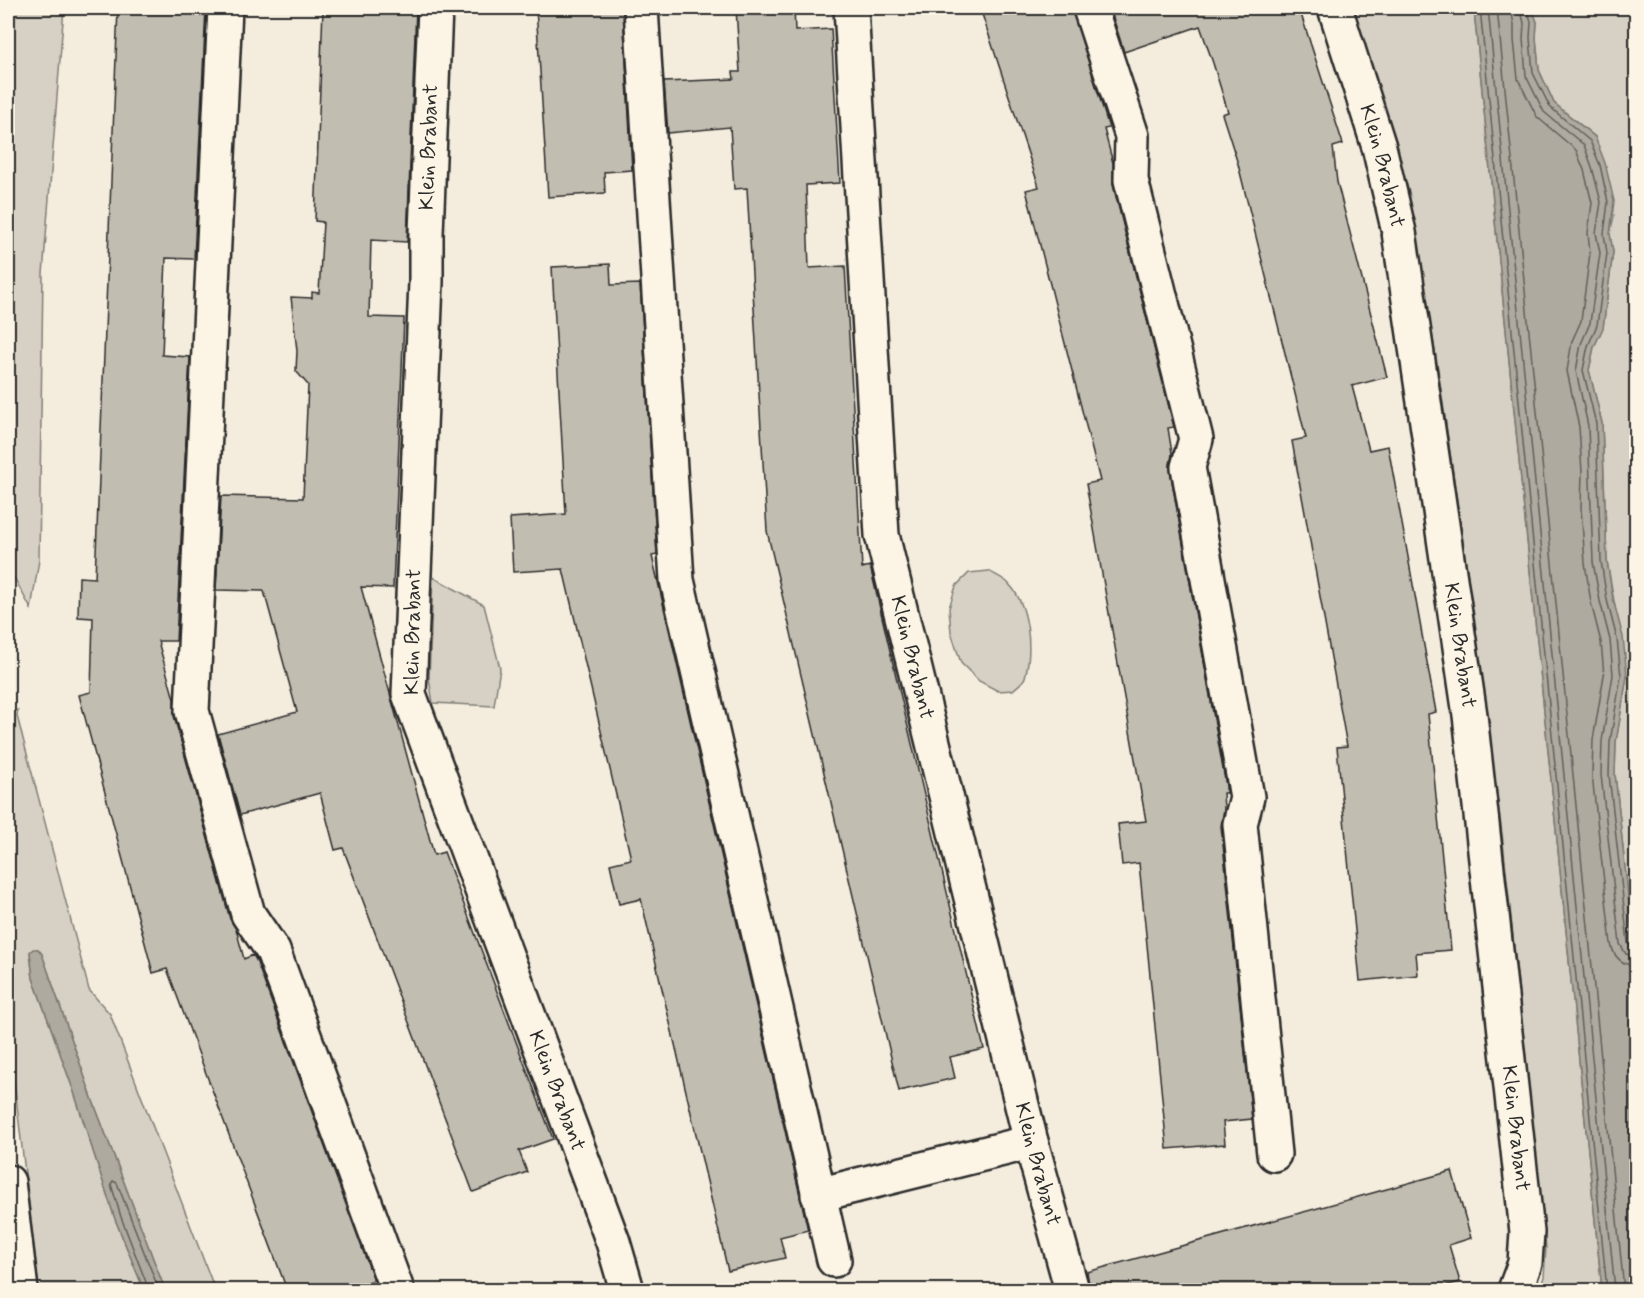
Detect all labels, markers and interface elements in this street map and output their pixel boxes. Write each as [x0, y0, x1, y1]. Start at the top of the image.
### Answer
street label: Klein Brabant [413, 83, 445, 211]
street label: Klein Brabant [1352, 101, 1412, 231]
street label: Klein Brabant [398, 568, 428, 696]
street label: Klein Brabant [1437, 581, 1483, 710]
street label: Klein Brabant [883, 593, 941, 722]
street label: Klein Brabant [522, 1027, 592, 1155]
street label: Klein Brabant [1495, 1064, 1536, 1193]
street label: Klein Brabant [1008, 1100, 1068, 1229]

